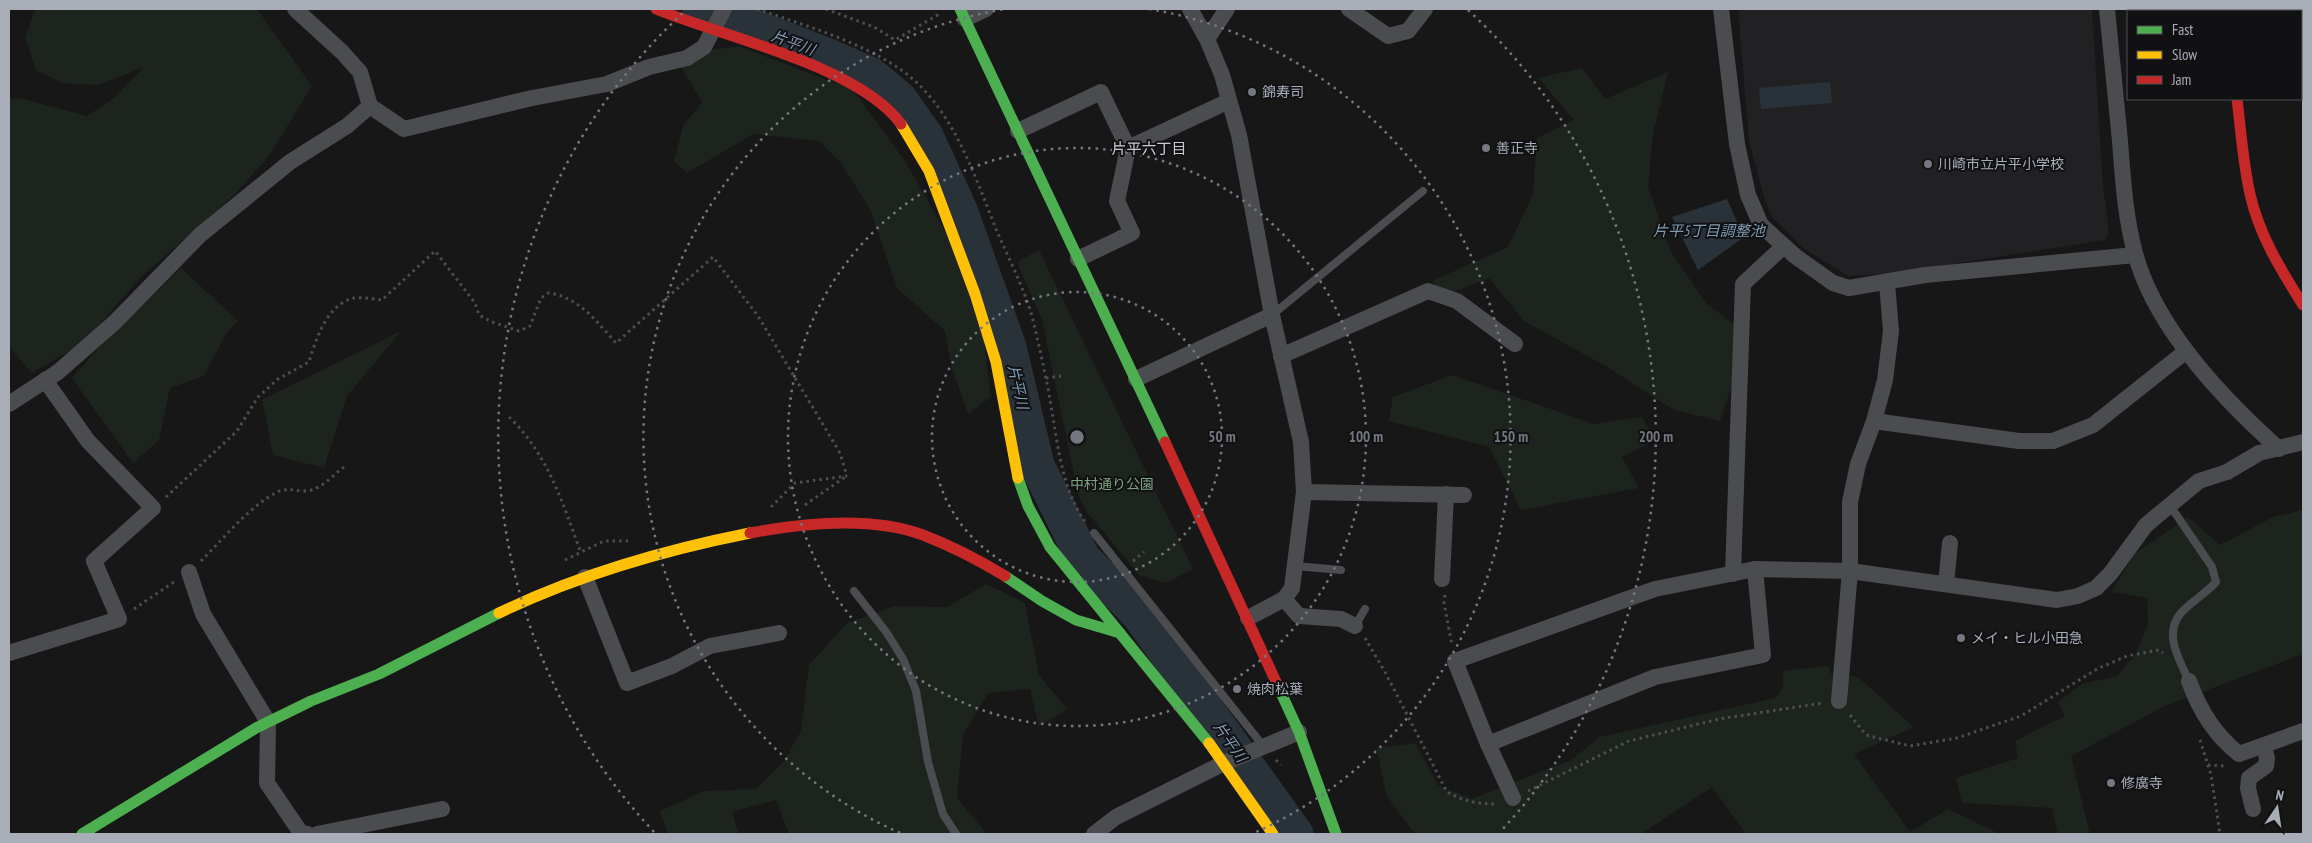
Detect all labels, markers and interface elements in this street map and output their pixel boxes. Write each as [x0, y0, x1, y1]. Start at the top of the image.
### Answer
legend [2127, 10, 2302, 100]
text: Fast [2172, 20, 2193, 39]
water label: 片平川 [769, 26, 819, 60]
text: Slow [2172, 45, 2197, 64]
text: Jam [2171, 70, 2191, 89]
place label: 錦寿司 [1262, 83, 1304, 101]
marker: 錦寿司 [1246, 86, 1258, 98]
district label: 片平六丁目 [1111, 139, 1187, 158]
place label: 善正寺 [1496, 139, 1538, 157]
marker: 善正寺 [1480, 142, 1492, 154]
place label: 川崎市立片平小学校 [1938, 155, 2064, 173]
marker: 川崎市立片平小学校 [1922, 158, 1934, 170]
water label: 片平5丁目調整池 [1653, 221, 1767, 240]
water label: 片平川 [1004, 363, 1033, 413]
text: 50 m [1208, 427, 1236, 446]
text: 100 m [1349, 427, 1383, 446]
text: 150 m [1494, 427, 1528, 446]
text: 200 m [1639, 427, 1673, 446]
centre of rings [1068, 428, 1086, 446]
park label: 中村通り公園 [1070, 475, 1154, 493]
place label: メイ・ヒル小田急 [1971, 629, 2083, 647]
marker: メイ・ヒル小田急 [1955, 632, 1967, 644]
place label: 焼肉松葉 [1247, 680, 1303, 698]
marker: 焼肉松葉 [1231, 683, 1243, 695]
water label: 片平川 [1210, 718, 1252, 767]
place label: 修廣寺 [2121, 774, 2163, 792]
marker: 修廣寺 [2105, 777, 2117, 789]
north arrow [2252, 783, 2302, 833]
text: N [2274, 786, 2286, 805]

